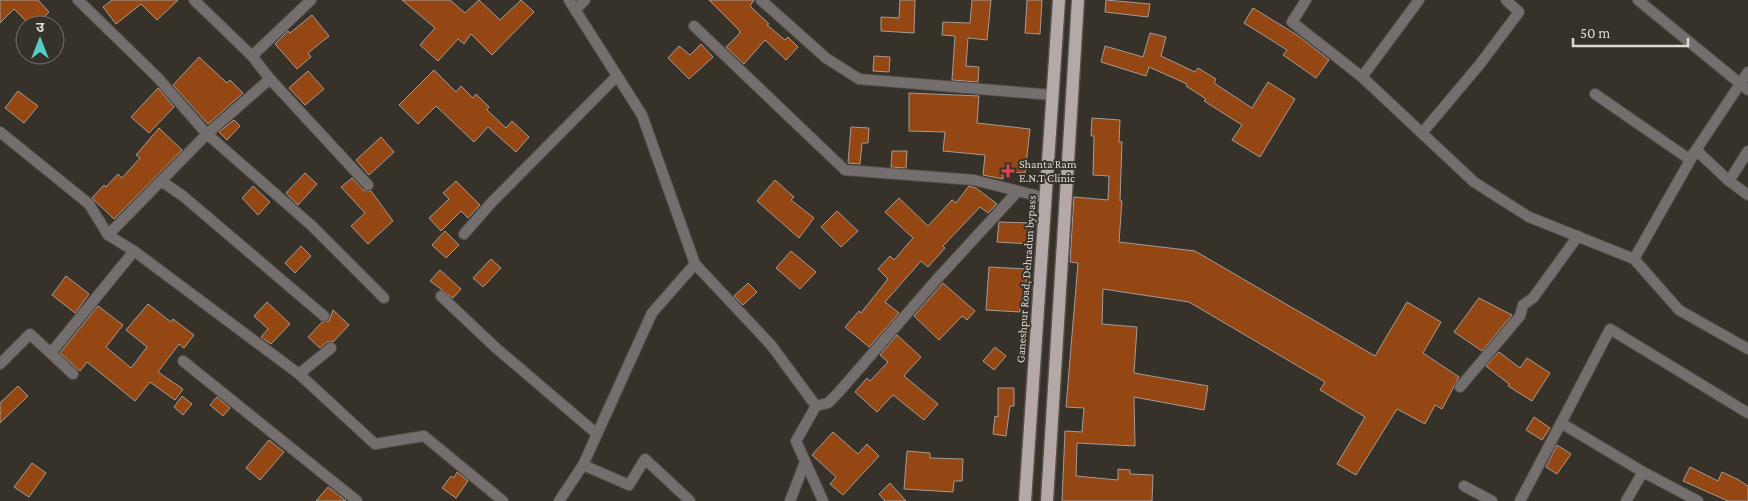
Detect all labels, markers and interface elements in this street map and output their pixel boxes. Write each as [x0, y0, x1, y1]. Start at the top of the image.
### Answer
north arrow [15, 15, 65, 65]
scale bar [1573, 15, 1688, 47]
text: उ [36, 19, 45, 35]
text: 50 m [1580, 25, 1610, 41]
place label: Shanta Ram E.N.T Clinic [1019, 157, 1077, 185]
marker: Shanta Ram E.N.T Clinic [1001, 164, 1015, 178]
street label: Ganeshpur Road, Dehradun bypass [1013, 194, 1039, 363]

